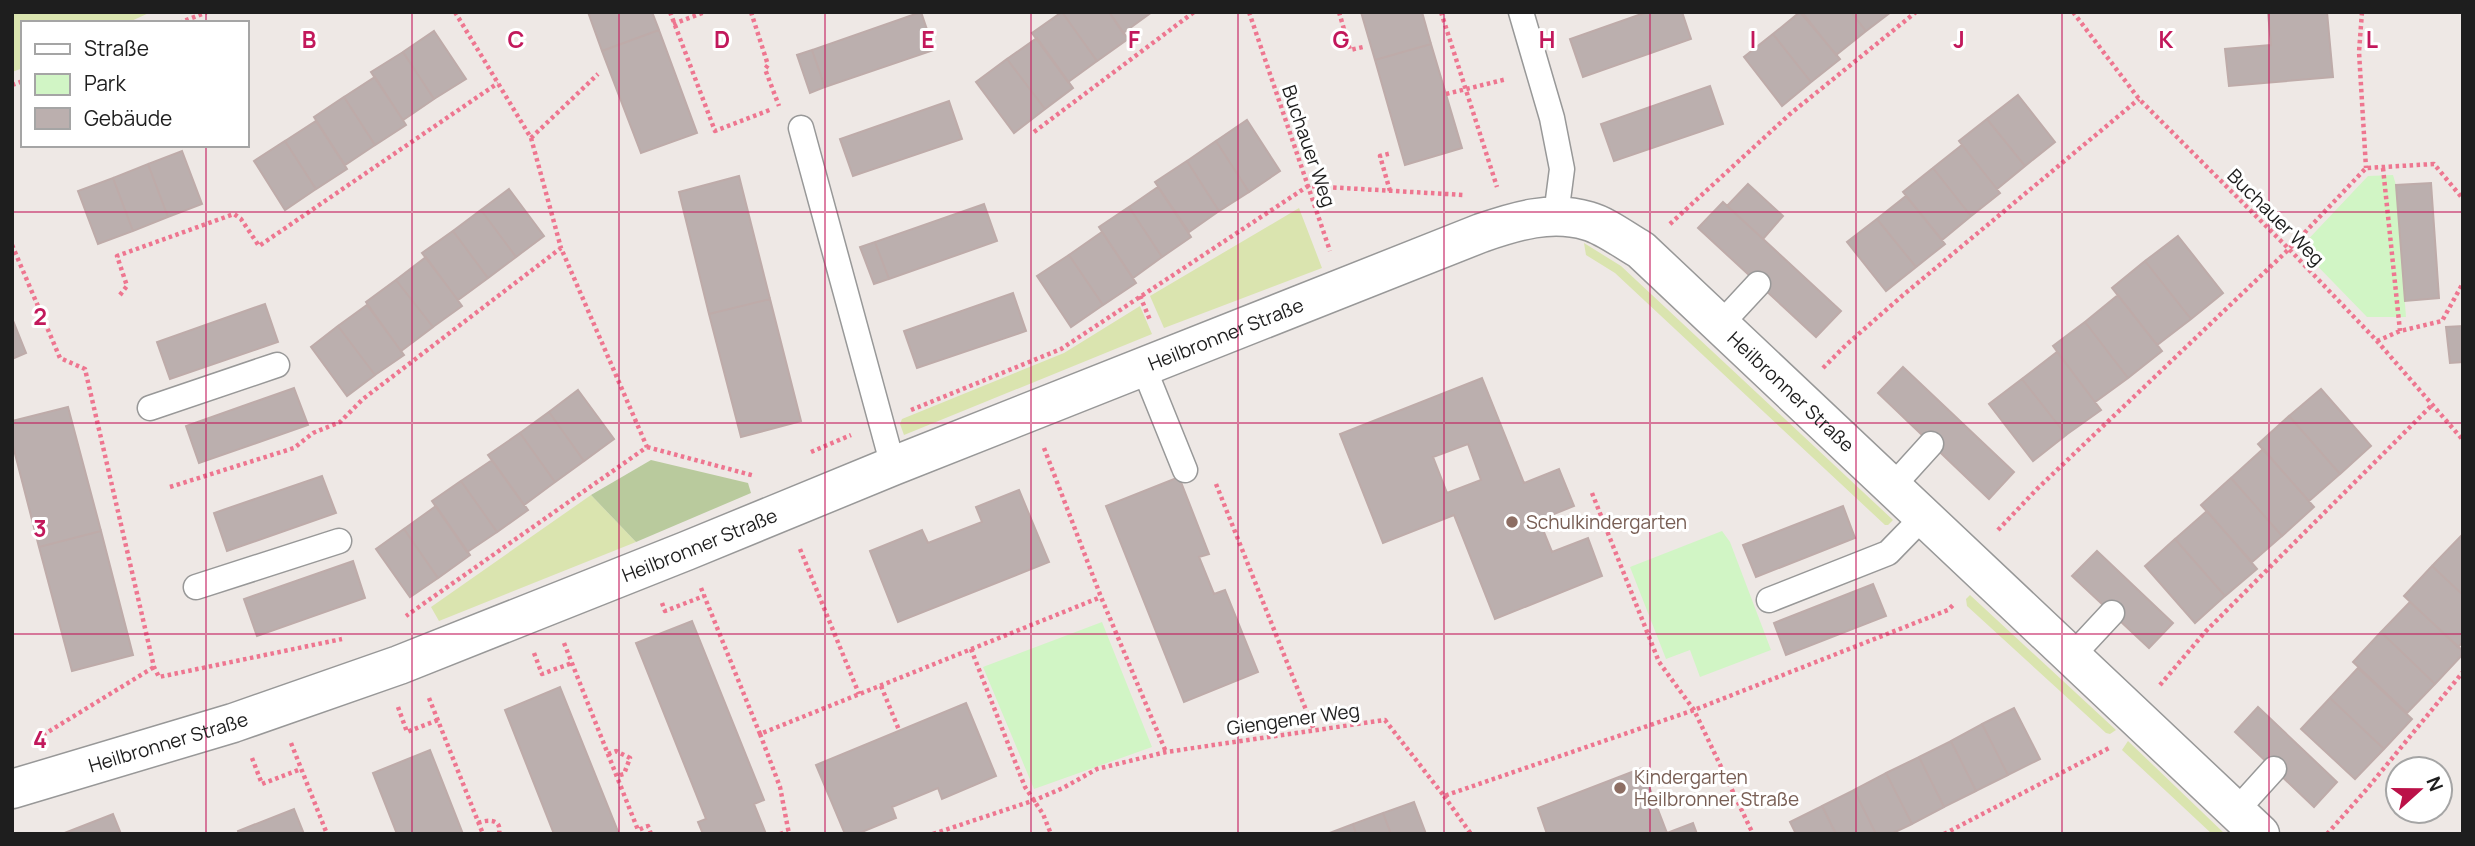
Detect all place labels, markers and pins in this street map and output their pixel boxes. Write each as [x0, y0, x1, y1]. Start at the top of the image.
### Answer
place label: Schulkindergarten [1526, 509, 1687, 535]
marker: Schulkindergarten [1504, 514, 1520, 530]
place label: Kindergarten Heilbronner Straße [1634, 764, 1799, 812]
marker: Kindergarten Heilbronner Straße [1612, 780, 1628, 796]

